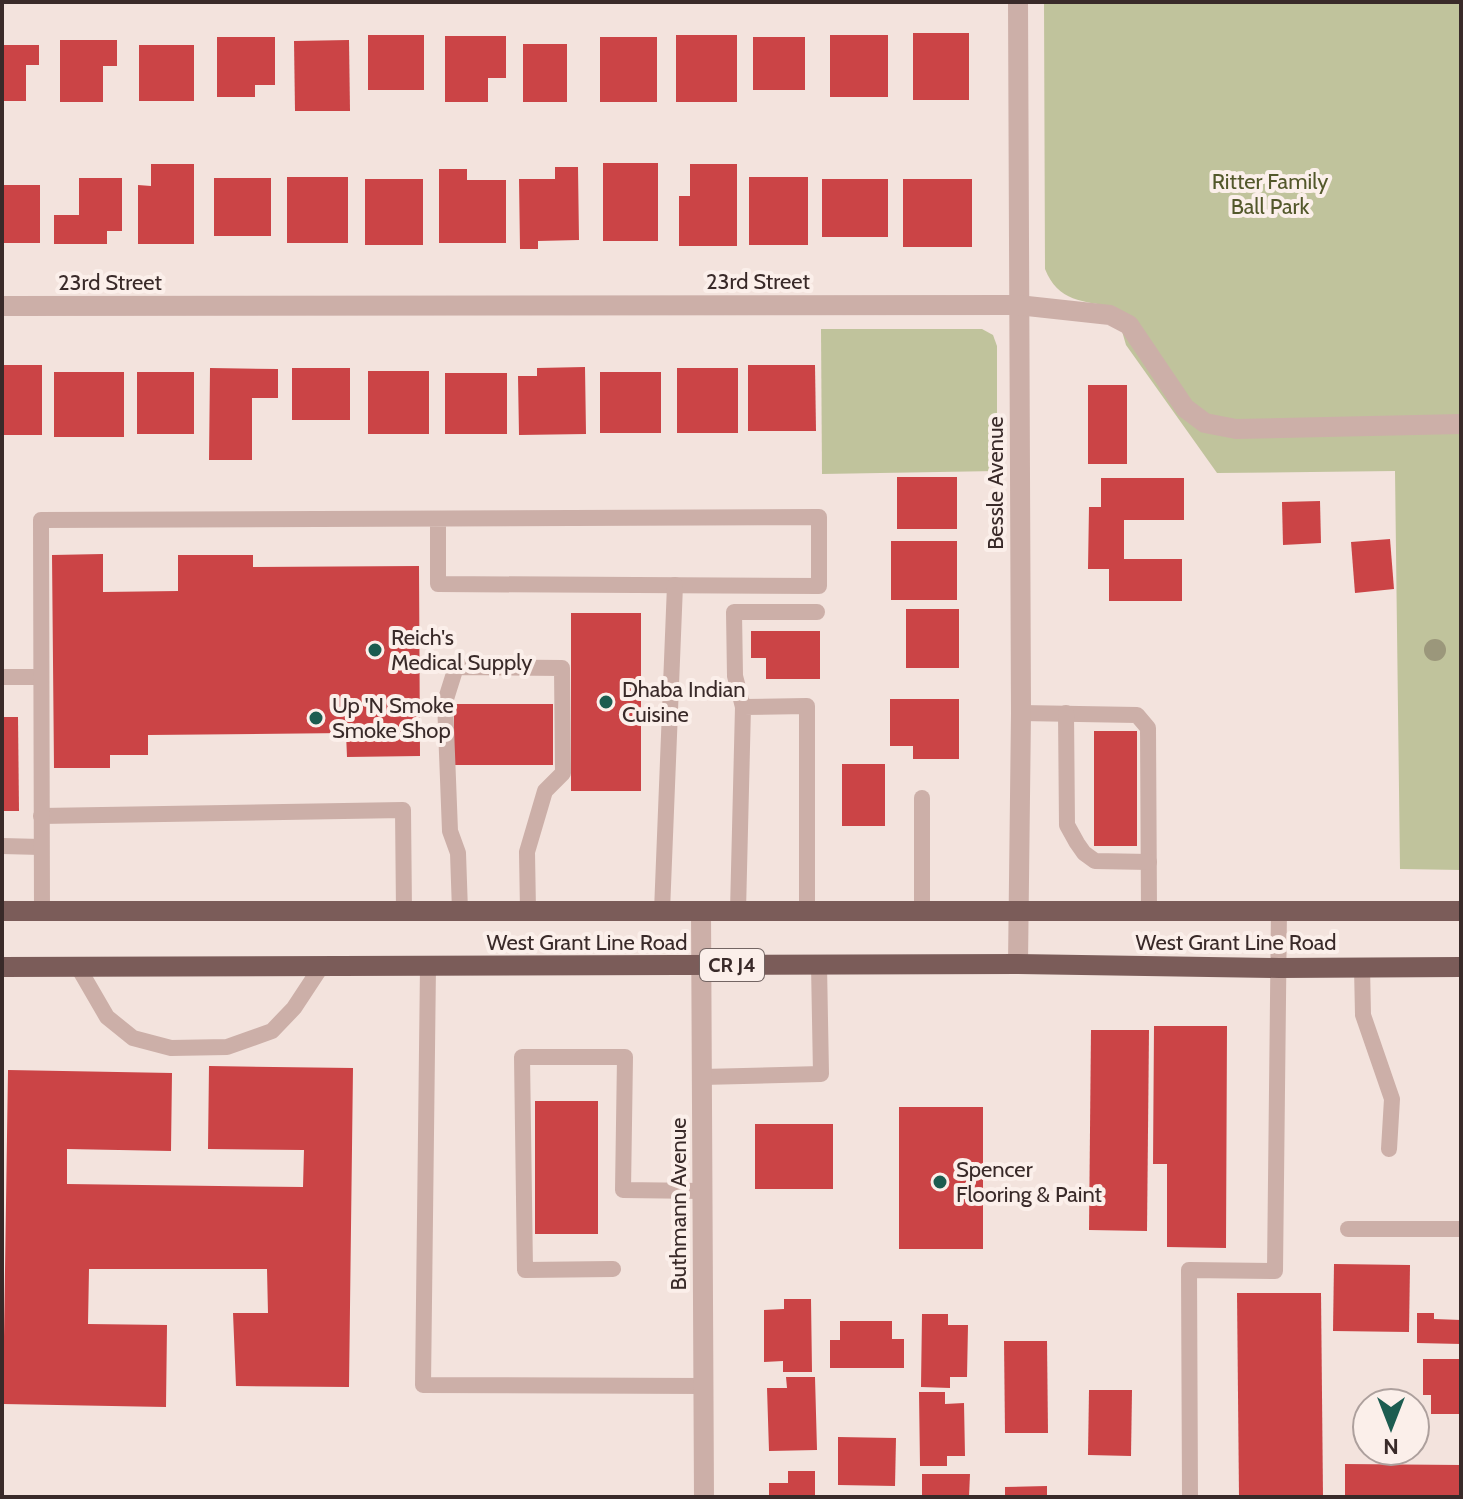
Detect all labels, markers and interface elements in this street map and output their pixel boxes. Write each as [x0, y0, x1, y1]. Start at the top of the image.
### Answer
park label: Ritter Family Ball Park [1212, 168, 1328, 220]
street label: 23rd Street [706, 268, 810, 295]
street label: 23rd Street [58, 269, 162, 296]
street label: Bessle Avenue [982, 416, 1009, 550]
place label: Reich's Medical Supply [391, 624, 532, 676]
marker: Reich's Medical Supply [366, 641, 384, 659]
place label: Dhaba Indian Cuisine [622, 676, 746, 728]
place label: Up 'N Smoke Smoke Shop [332, 692, 454, 744]
marker: Dhaba Indian Cuisine [597, 693, 615, 711]
marker: Up 'N Smoke Smoke Shop [307, 709, 325, 727]
street label: West Grant Line Road [486, 929, 688, 956]
street label: West Grant Line Road [1135, 929, 1337, 956]
road number: CR J4 [700, 949, 764, 981]
street label: Buthmann Avenue [665, 1117, 692, 1291]
place label: Spencer Flooring & Paint [956, 1156, 1103, 1208]
marker: Spencer Flooring & Paint [931, 1173, 949, 1191]
north arrow [1351, 1387, 1431, 1467]
text: N [1383, 1433, 1399, 1460]

